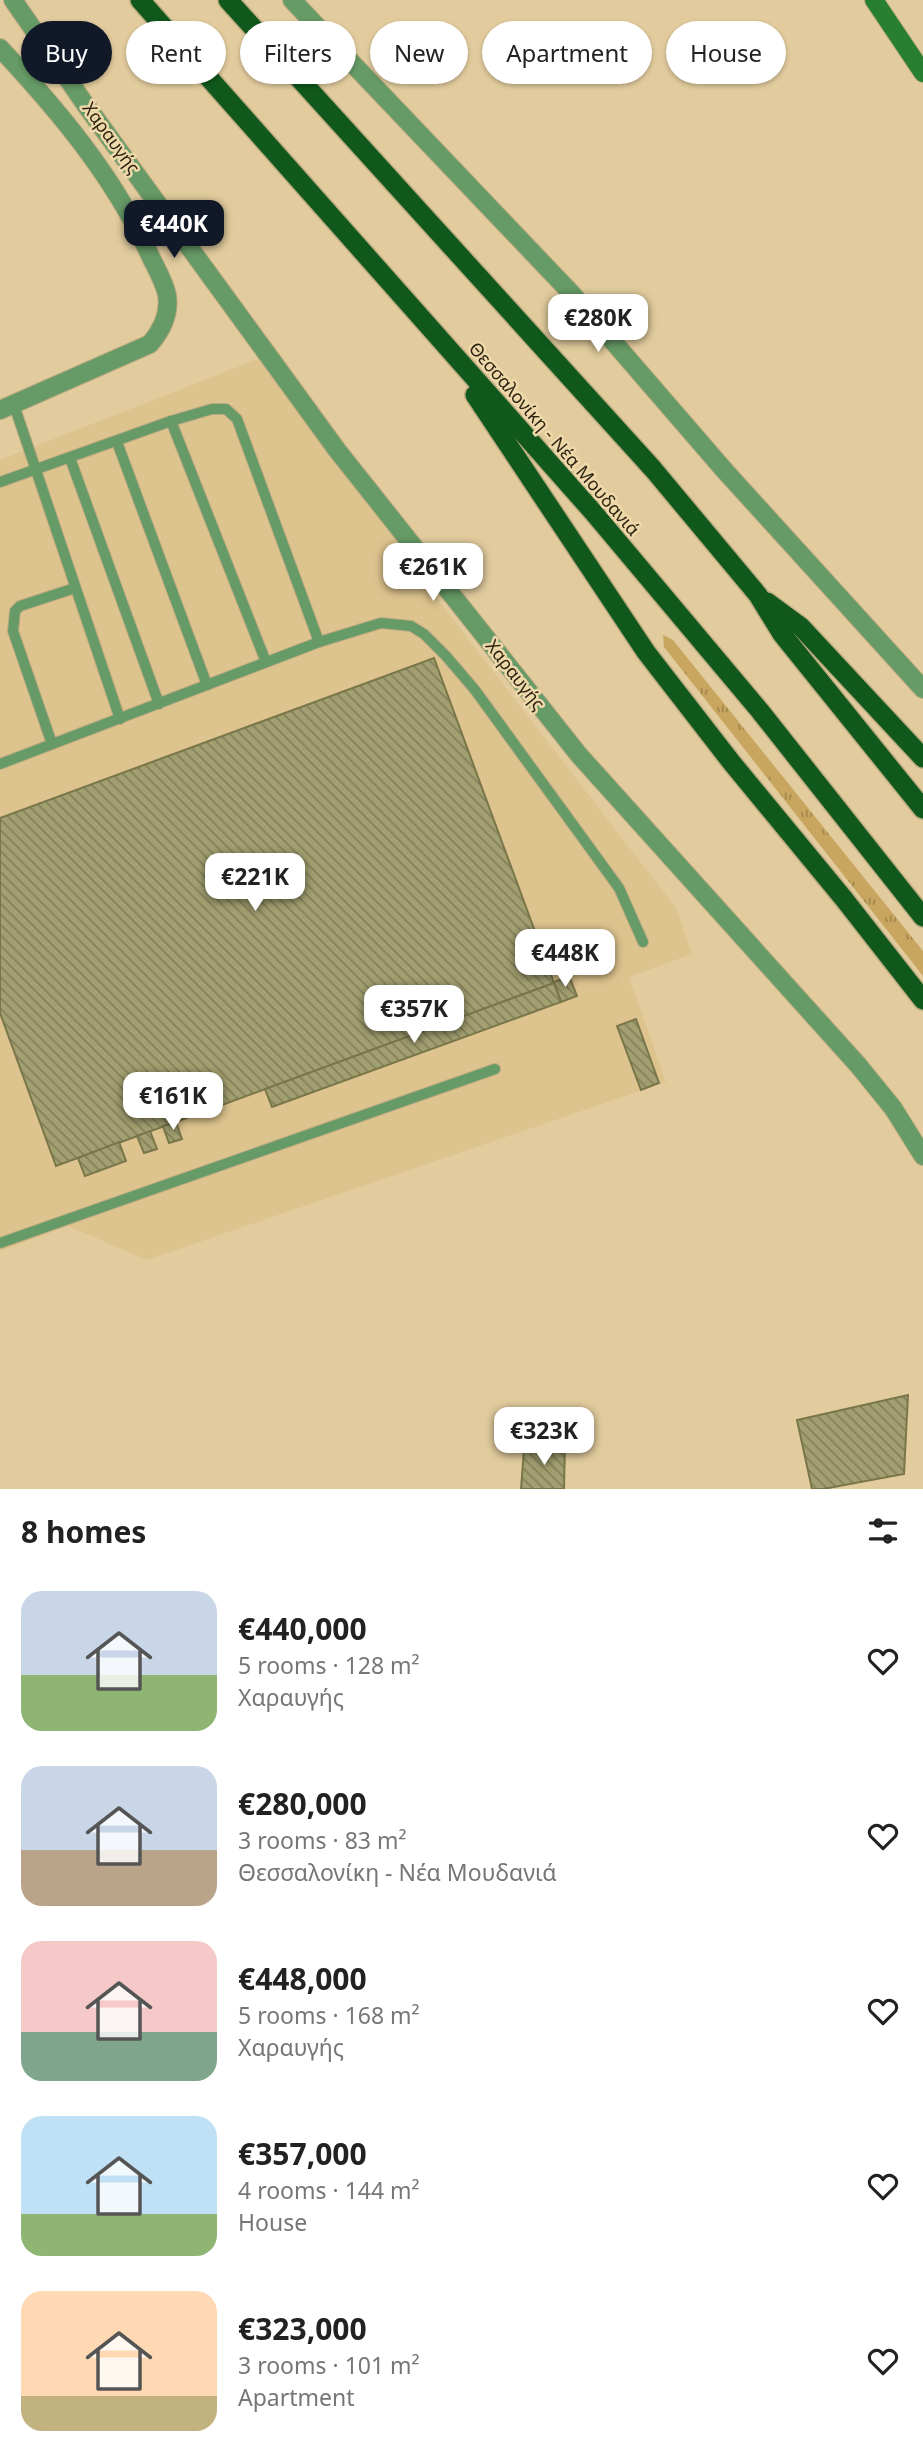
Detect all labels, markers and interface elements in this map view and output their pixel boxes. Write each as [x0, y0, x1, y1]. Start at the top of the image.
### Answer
chip: Buy [21, 21, 112, 84]
chip: Rent [126, 21, 226, 84]
chip: Filters [240, 21, 356, 84]
chip: New [370, 21, 468, 84]
chip: Apartment [482, 21, 652, 84]
chip: House [666, 21, 786, 84]
street label: Χαραυγής [78, 97, 146, 178]
pin: €440K [125, 201, 223, 260]
text: €440K [140, 207, 208, 239]
pin: €280K [549, 294, 647, 354]
text: €280K [564, 301, 632, 333]
street label: Θεσσαλονίκη - Νέα Μουδανιά [464, 336, 646, 540]
pin: €261K [384, 544, 482, 603]
text: €261K [399, 550, 467, 582]
street label: Χαραυγής [481, 634, 551, 715]
pin: €221K [206, 853, 304, 913]
text: €221K [221, 860, 289, 892]
pin: €448K [516, 930, 614, 989]
text: €448K [531, 936, 599, 968]
pin: €357K [365, 986, 463, 1045]
text: €357K [380, 992, 448, 1024]
pin: €161K [124, 1072, 222, 1132]
text: €161K [139, 1079, 207, 1111]
pin: €323K [495, 1408, 593, 1467]
text: €323K [510, 1414, 578, 1446]
text: 8 homes [21, 1511, 146, 1552]
icon: filters [864, 1512, 902, 1550]
text: €440,000 [238, 1608, 367, 1649]
icon: home [77, 1619, 161, 1703]
icon: heart [864, 1642, 902, 1680]
text: 5 rooms · 128 m² [238, 1649, 420, 1681]
text: Χαραυγής [238, 1681, 344, 1713]
text: €280,000 [238, 1783, 367, 1824]
icon: home [77, 1794, 161, 1878]
icon: heart [864, 1817, 902, 1855]
text: 3 rooms · 83 m² [238, 1824, 407, 1856]
text: Θεσσαλονίκη - Νέα Μουδανιά [238, 1856, 557, 1888]
text: €448,000 [238, 1958, 367, 1999]
icon: home [77, 1969, 161, 2053]
icon: heart [864, 1992, 902, 2030]
text: 5 rooms · 168 m² [238, 1999, 420, 2031]
text: Χαραυγής [238, 2031, 344, 2063]
text: €357,000 [238, 2133, 367, 2174]
icon: home [77, 2144, 161, 2228]
icon: heart [864, 2167, 902, 2205]
text: 4 rooms · 144 m² [238, 2174, 420, 2206]
text: House [238, 2206, 307, 2238]
text: €323,000 [238, 2308, 367, 2349]
icon: home [77, 2319, 161, 2403]
icon: heart [864, 2342, 902, 2380]
text: 3 rooms · 101 m² [238, 2349, 420, 2381]
text: Apartment [238, 2381, 355, 2413]

